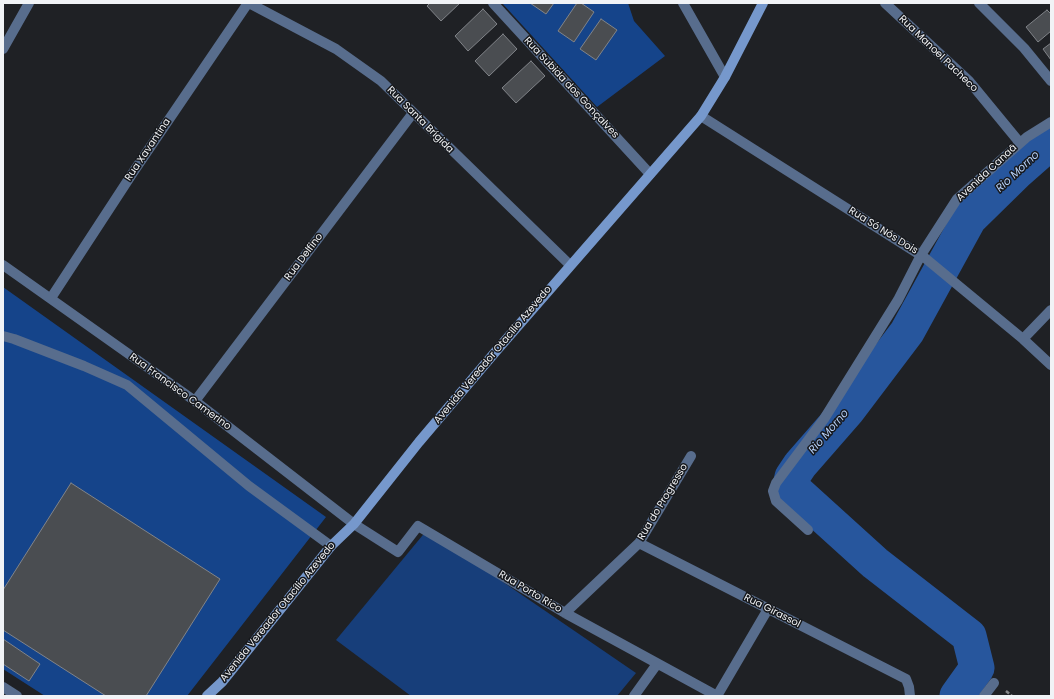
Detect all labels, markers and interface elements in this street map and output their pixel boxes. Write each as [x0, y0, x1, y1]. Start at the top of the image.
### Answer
street label: Rua Manoel Pacheco [896, 13, 980, 95]
street label: Rua Subida dos Gonçalves [521, 35, 621, 141]
street label: Rua Santa Brígida [384, 84, 456, 156]
street label: Rua Xavantina [123, 116, 173, 184]
street label: Avenida Canaã [954, 142, 1020, 204]
water label: Rio Morno [994, 149, 1042, 195]
street label: Rua Só Nós Dois [846, 205, 920, 257]
street label: Rua Delfino [282, 231, 326, 283]
street label: Avenida Vereador Otacílio Azevedo [432, 284, 554, 426]
street label: Rua Francisco Camerino [127, 351, 233, 433]
water label: Rio Morno [806, 407, 852, 457]
street label: Rua do Progresso [635, 462, 691, 542]
street label: Avenida Vereador Otacílio Azevedo [218, 540, 338, 684]
street label: Rua Porto Rico [496, 568, 564, 616]
street label: Rua Girassol [742, 592, 802, 630]

